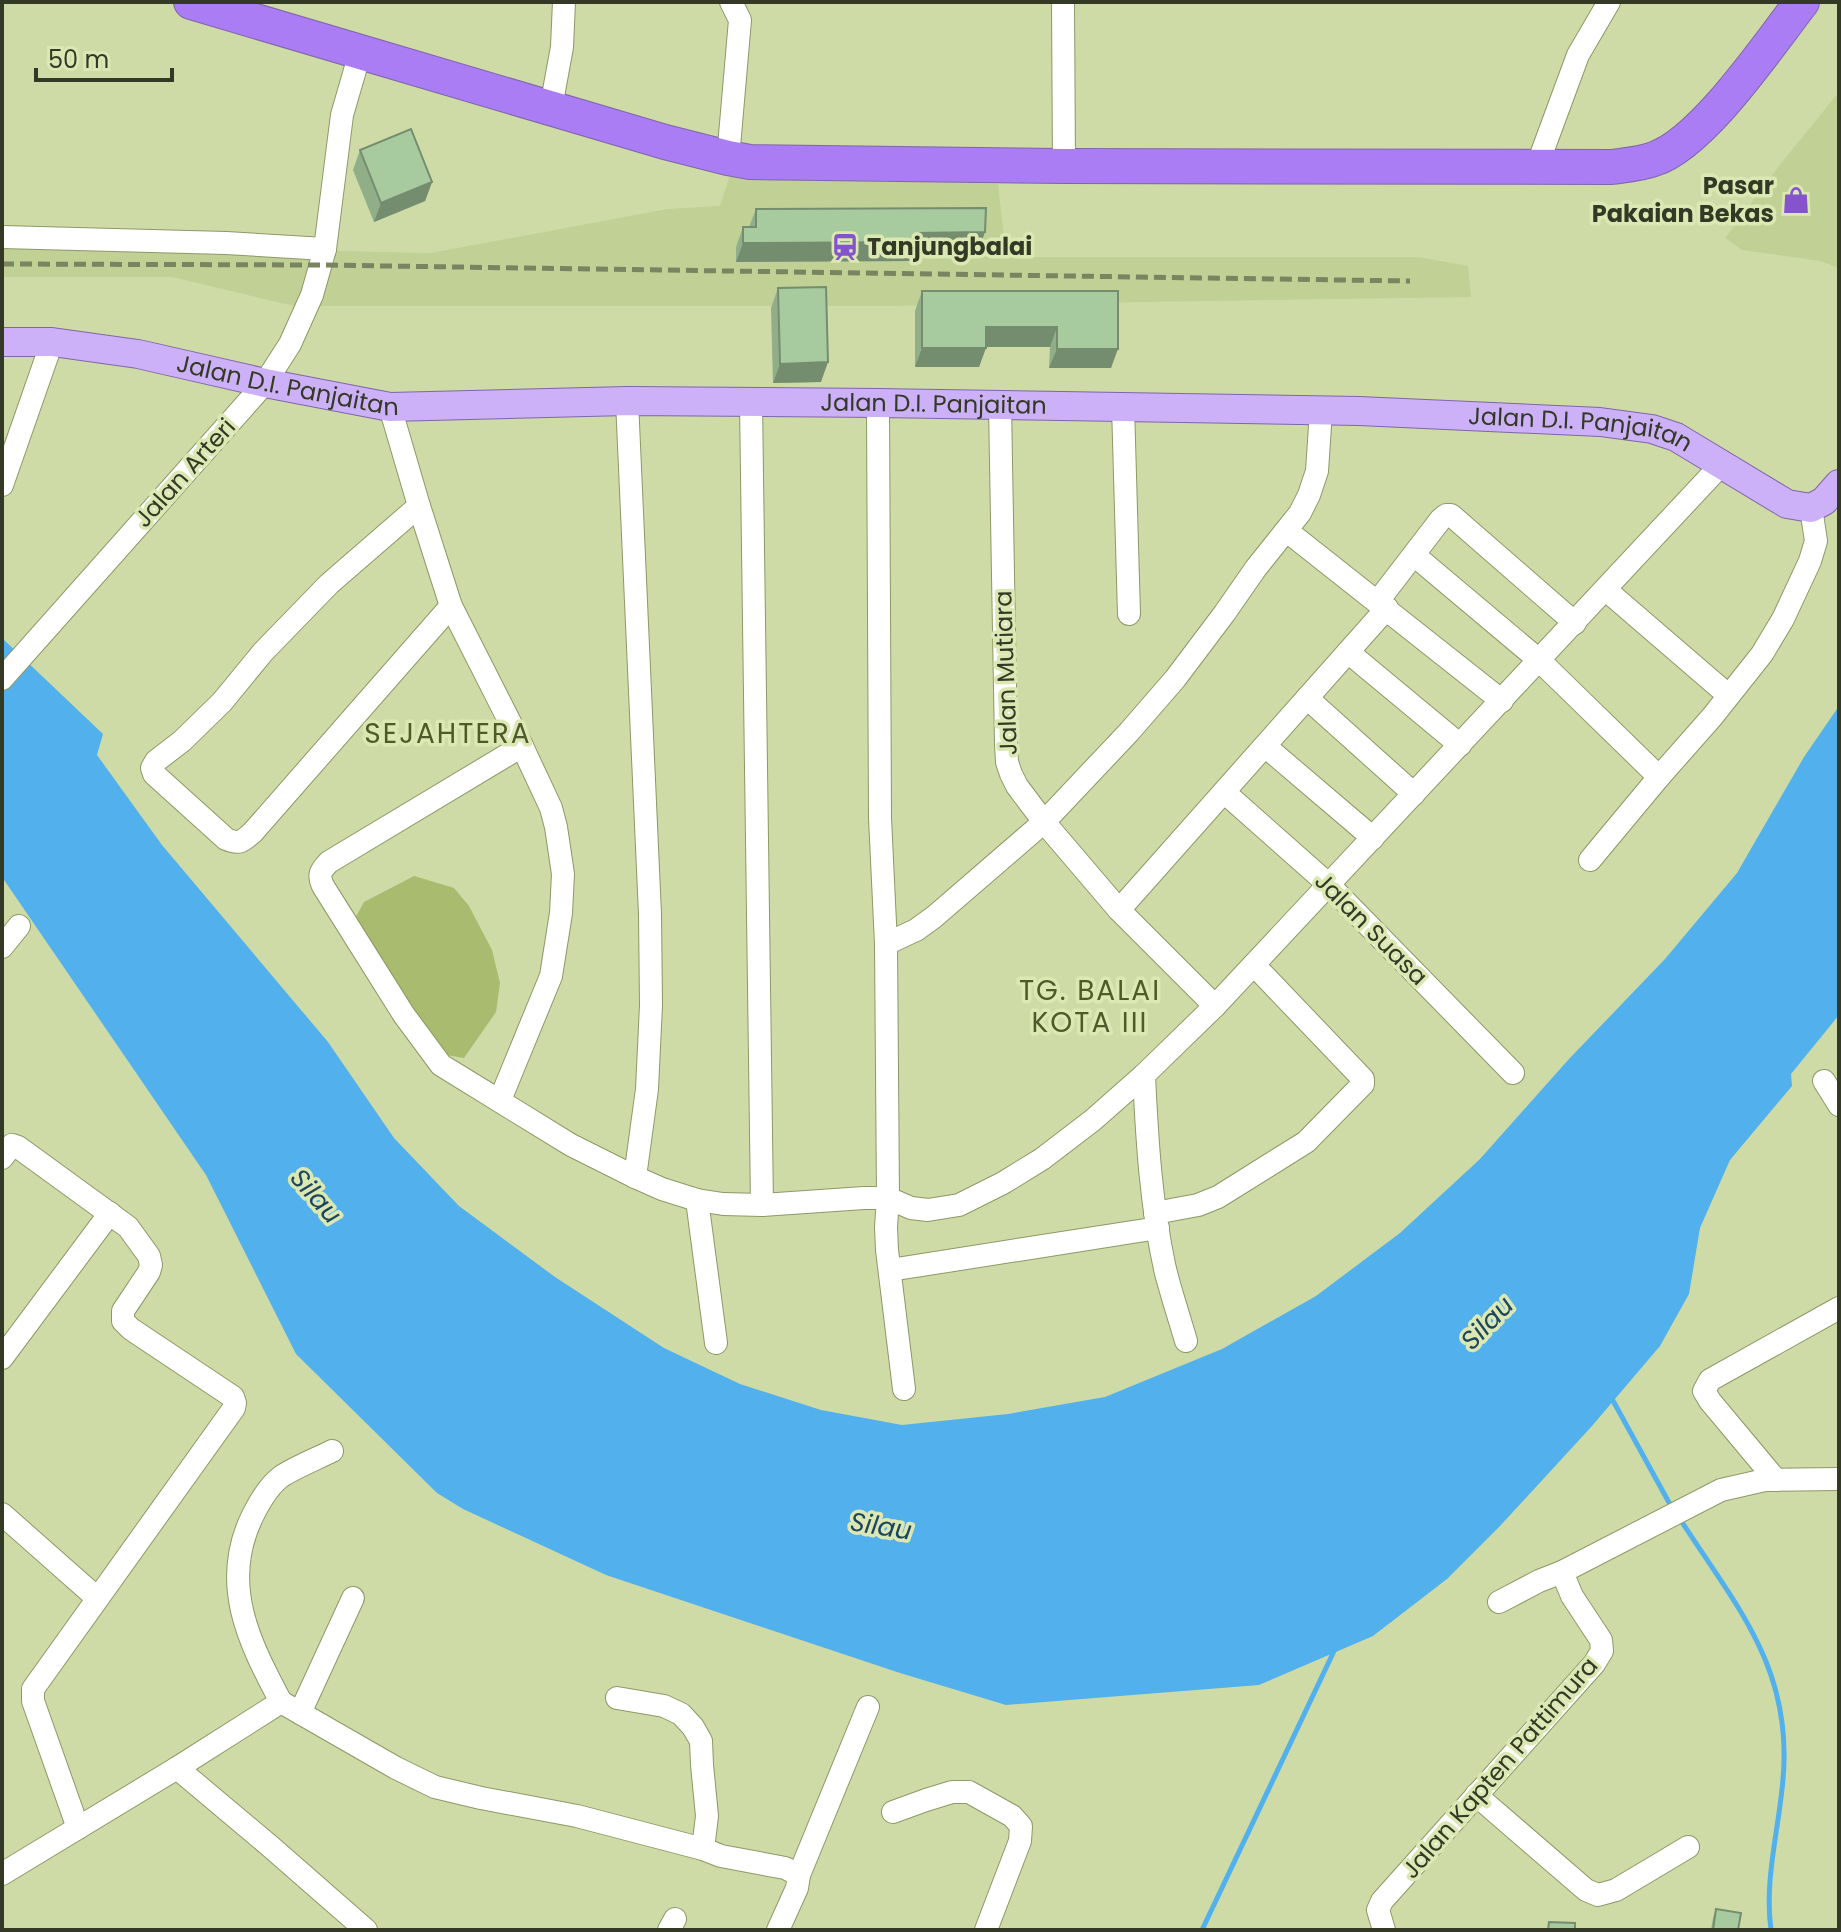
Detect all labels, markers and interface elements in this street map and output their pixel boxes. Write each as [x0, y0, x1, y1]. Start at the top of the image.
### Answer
scale bar [36, 32, 172, 82]
text: 50 m [48, 43, 109, 76]
place label: Pasar Pakaian Bekas [1592, 169, 1774, 230]
shop icon: Pasar Pakaian Bekas [1781, 185, 1811, 215]
place label: Tanjungbalai [867, 230, 1032, 263]
station icon: Tanjungbalai [830, 232, 860, 262]
street label: Jalan D.I. Panjaitan [173, 346, 399, 423]
street label: Jalan D.I. Panjaitan [820, 386, 1047, 422]
street label: Jalan D.I. Panjaitan [1467, 399, 1699, 459]
street label: Jalan Arteri [127, 411, 243, 534]
street label: Jalan Mutiara [986, 590, 1025, 756]
district label: SEJAHTERA [364, 714, 532, 753]
street label: Jalan Suasa [1308, 865, 1435, 992]
district label: TG. BALAI KOTA III [1019, 971, 1161, 1042]
water label: Silau [282, 1161, 350, 1231]
water label: Silau [1452, 1288, 1522, 1358]
water label: Silau [847, 1503, 915, 1549]
street label: Jalan Kapten Pattimura [1394, 1650, 1605, 1886]

